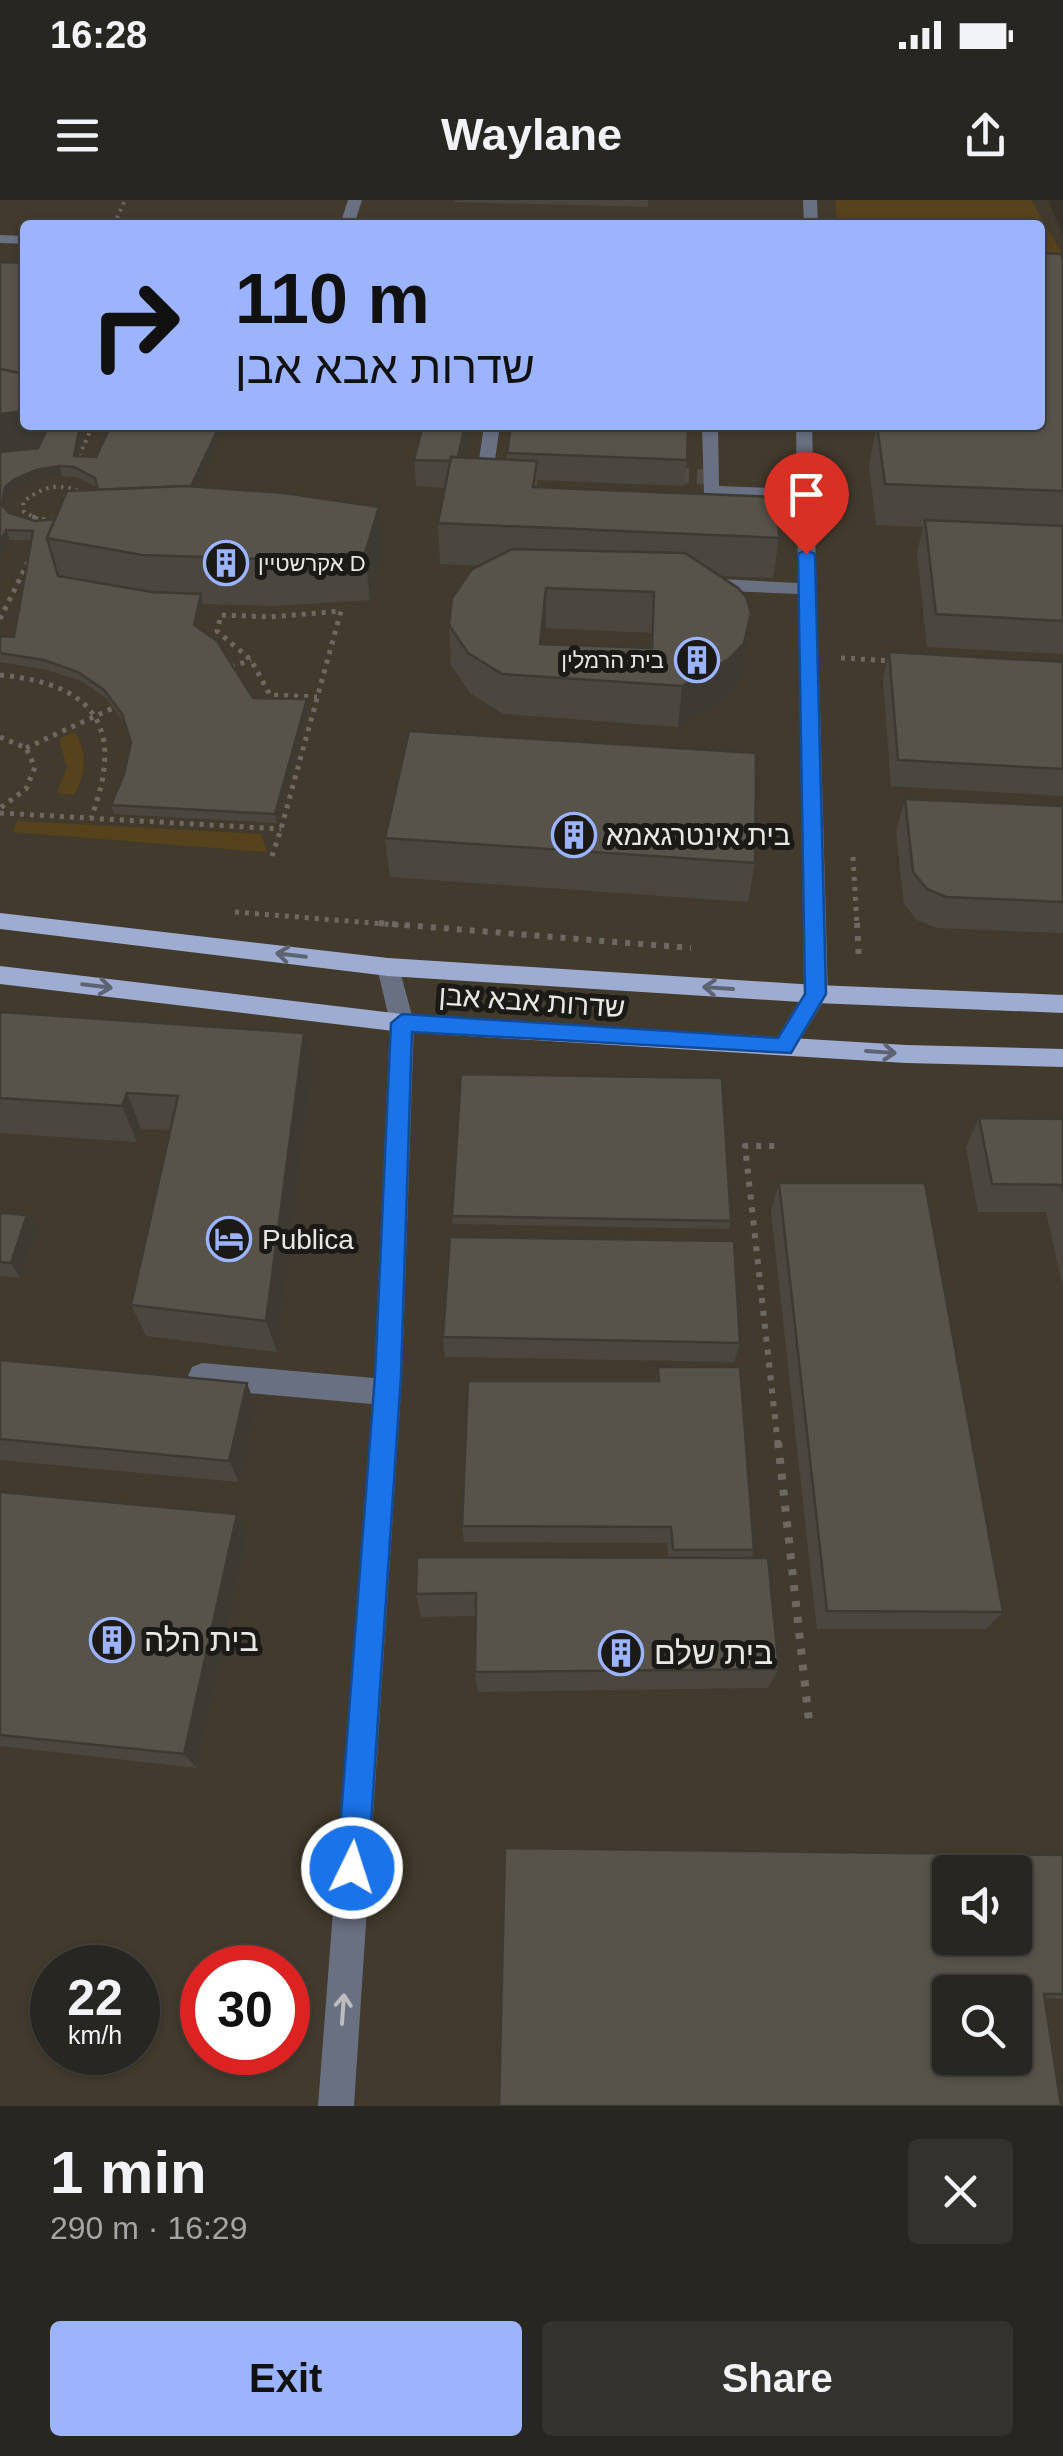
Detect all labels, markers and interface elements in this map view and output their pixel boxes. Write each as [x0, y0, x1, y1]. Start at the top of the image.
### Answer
text: 16:28 [50, 14, 147, 56]
icon: menu [50, 108, 105, 163]
icon: share [958, 108, 1013, 163]
text: Waylane [441, 109, 622, 160]
icon: right [70, 260, 200, 390]
text: 110 m [235, 260, 430, 338]
text: שדרות אבא אבן [235, 342, 535, 393]
pin [764, 452, 849, 555]
icon: arrive [779, 467, 834, 522]
building icon: אקרשטיין D [203, 540, 249, 586]
place label: אקרשטיין D [258, 551, 366, 576]
building icon: בית הרמלין [674, 637, 720, 683]
place label: בית הרמלין [561, 648, 664, 673]
building icon: בית אינטרגאמא [551, 812, 597, 858]
place label: בית אינטרגאמא [606, 820, 790, 851]
one-way arrow [275, 945, 307, 964]
one-way arrow [80, 978, 112, 996]
one-way arrow [703, 978, 735, 997]
street label: שדרות אבא אבן [438, 980, 626, 1023]
one-way arrow [864, 1043, 897, 1062]
hotel icon: Publica [206, 1216, 252, 1262]
place label: Publica [262, 1224, 354, 1255]
building icon: בית הלה [89, 1617, 135, 1663]
place label: בית הלה [144, 1622, 259, 1658]
building icon: בית שלם [598, 1630, 644, 1676]
place label: בית שלם [654, 1635, 773, 1671]
position arrow [300, 1816, 404, 1920]
map controls [932, 1855, 1032, 2075]
button: sound [932, 1855, 1032, 1955]
speed limit sign: 30 [180, 1945, 310, 2075]
text: 22 [67, 1970, 123, 2026]
button: search [932, 1975, 1032, 2075]
one-way arrow [333, 1993, 352, 2025]
text: km/h [68, 2021, 122, 2049]
text: 1 min [50, 2139, 207, 2206]
button: close [908, 2139, 1013, 2244]
text: 290 m · 16:29 [50, 2210, 247, 2246]
button: Exit [50, 2321, 522, 2436]
button: Share [542, 2321, 1013, 2436]

